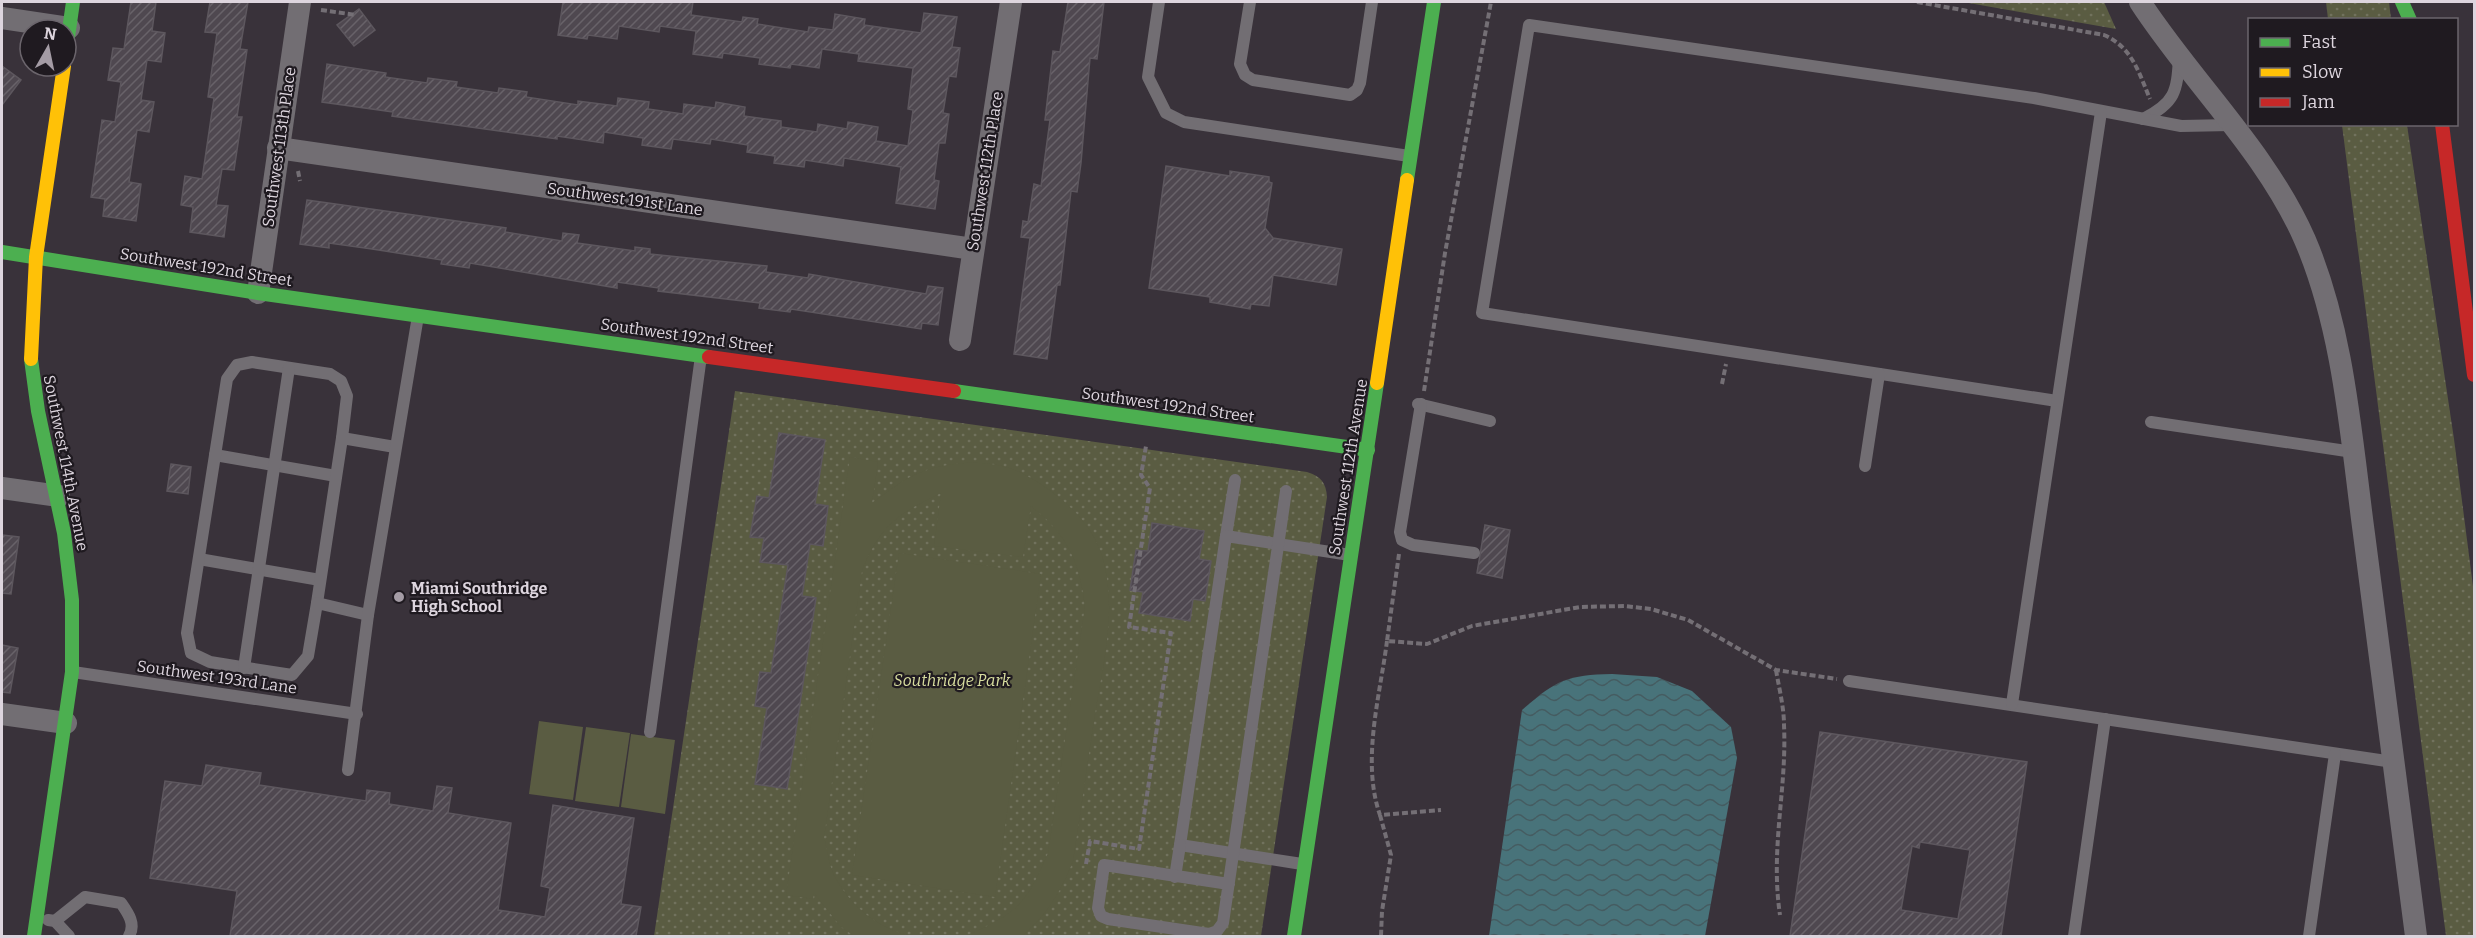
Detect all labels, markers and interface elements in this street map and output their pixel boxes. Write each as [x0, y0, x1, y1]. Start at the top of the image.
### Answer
north arrow [18, 18, 78, 78]
legend [2248, 18, 2458, 126]
text: N [43, 23, 58, 44]
text: Fast [2302, 31, 2337, 53]
text: Slow [2302, 61, 2343, 83]
street label: Southwest 113th Place [258, 66, 300, 228]
street label: Southwest 112th Place [963, 90, 1007, 252]
text: Jam [2301, 91, 2335, 113]
street label: Southwest 191st Lane [546, 179, 704, 219]
street label: Southwest 192nd Street [119, 244, 294, 290]
street label: Southwest 192nd Street [599, 314, 775, 358]
street label: Southwest 114th Avenue [40, 373, 92, 553]
street label: Southwest 112th Avenue [1325, 377, 1371, 557]
street label: Southwest 192nd Street [1080, 383, 1256, 427]
place label: Miami Southridge High School [411, 579, 547, 616]
marker: Miami Southridge High School [392, 590, 406, 604]
street label: Southwest 193rd Lane [136, 656, 298, 698]
park label: Southridge Park [894, 671, 1011, 690]

